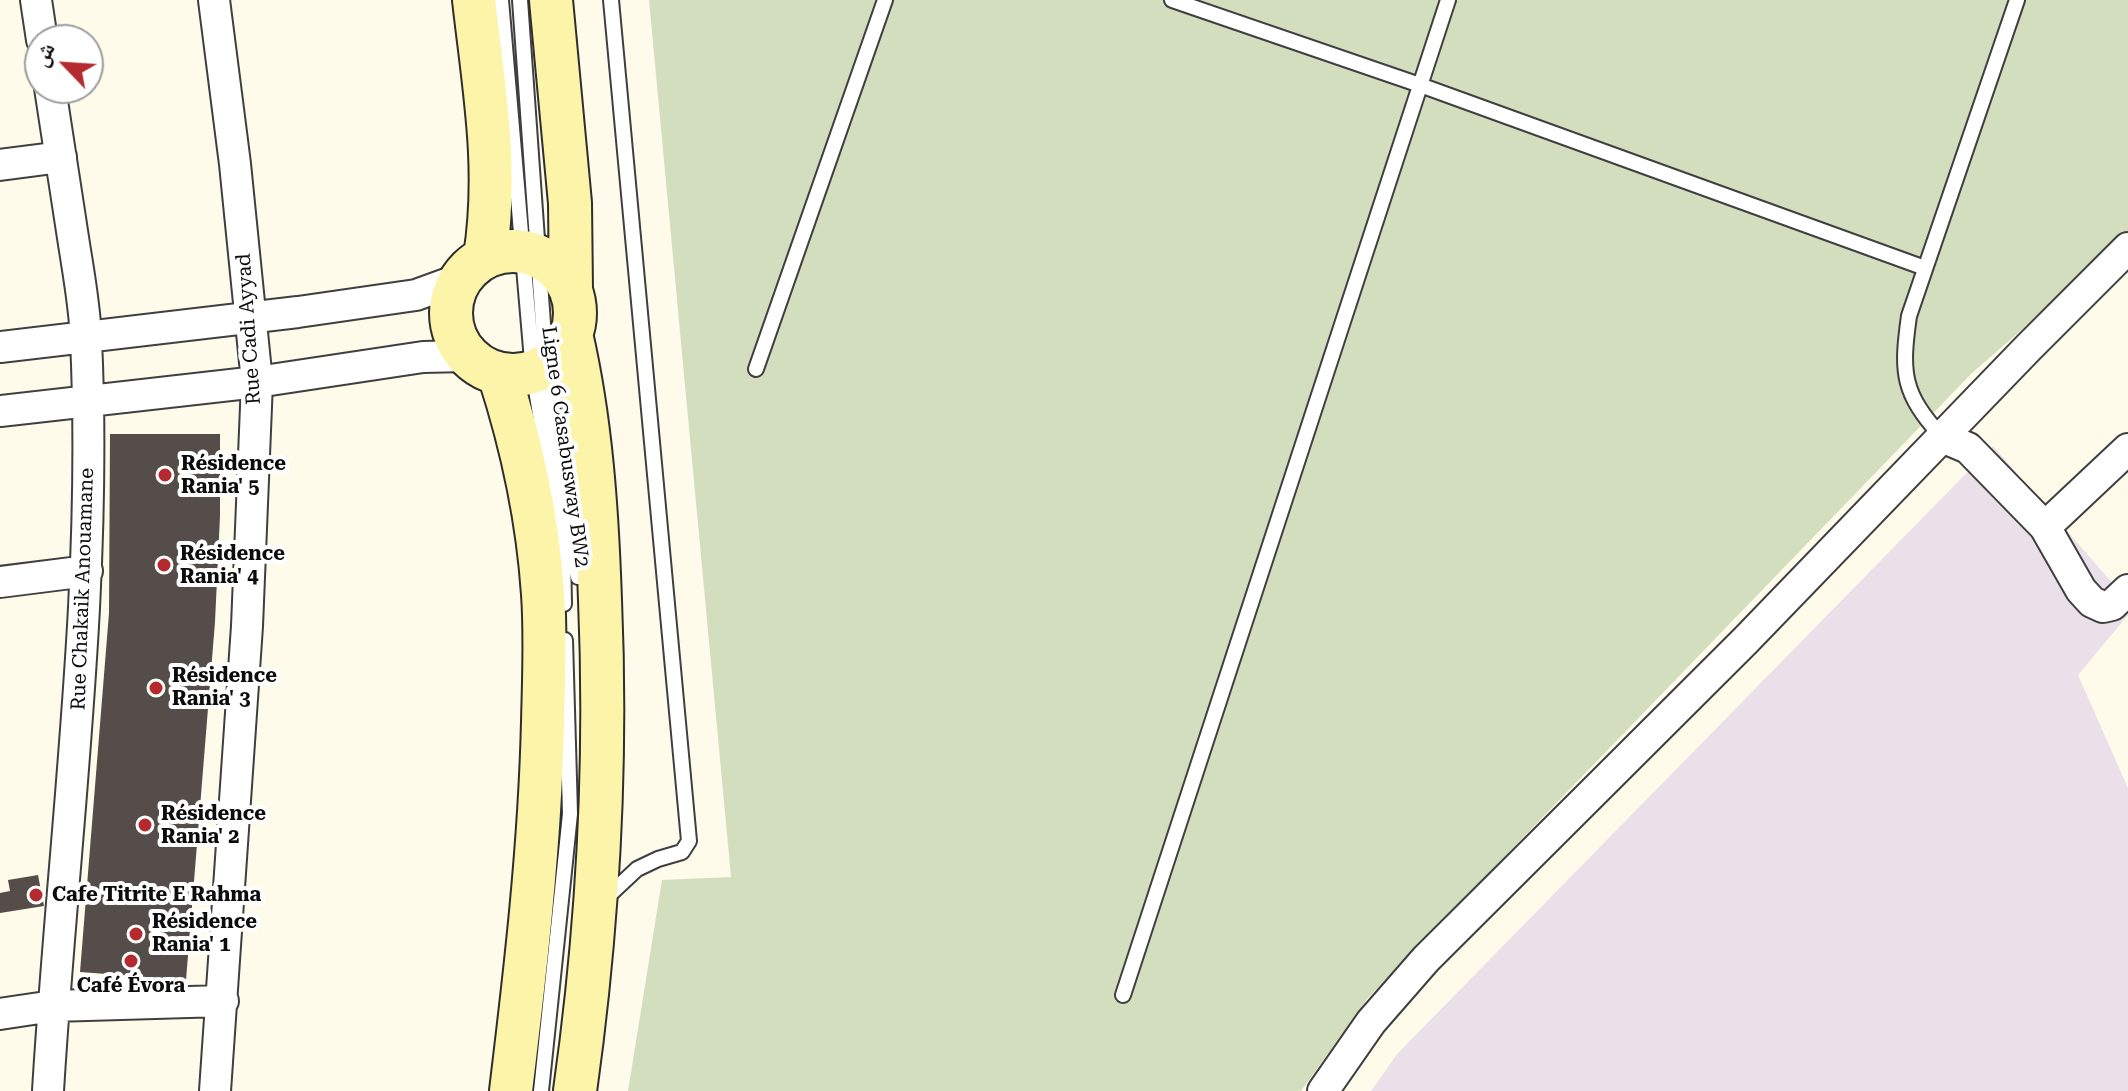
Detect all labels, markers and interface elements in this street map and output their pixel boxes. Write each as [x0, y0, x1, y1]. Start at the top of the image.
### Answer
north arrow [24, 24, 104, 104]
text: ش [27, 39, 60, 70]
street label: Rue Cadi Ayyad [232, 252, 266, 406]
street label: Ligne 6 Casabusway BW2 [536, 325, 594, 569]
place label: Résidence Rania' 5 [181, 452, 286, 499]
marker: Résidence Rania' 5 [156, 466, 174, 484]
street label: Rue Chakaik Anouamane [67, 467, 99, 711]
place label: Résidence Rania' 4 [180, 542, 285, 589]
marker: Résidence Rania' 4 [155, 556, 173, 574]
place label: Résidence Rania' 3 [172, 664, 277, 711]
marker: Résidence Rania' 3 [147, 679, 165, 697]
place label: Résidence Rania' 2 [161, 802, 266, 849]
marker: Résidence Rania' 2 [136, 816, 154, 834]
place label: Cafe Titrite E Rahma [52, 883, 261, 907]
marker: Cafe Titrite E Rahma [27, 886, 45, 904]
place label: Résidence Rania' 1 [152, 910, 257, 957]
marker: Résidence Rania' 1 [127, 925, 145, 943]
marker: Café Évora [122, 952, 140, 970]
place label: Café Évora [77, 974, 185, 998]

